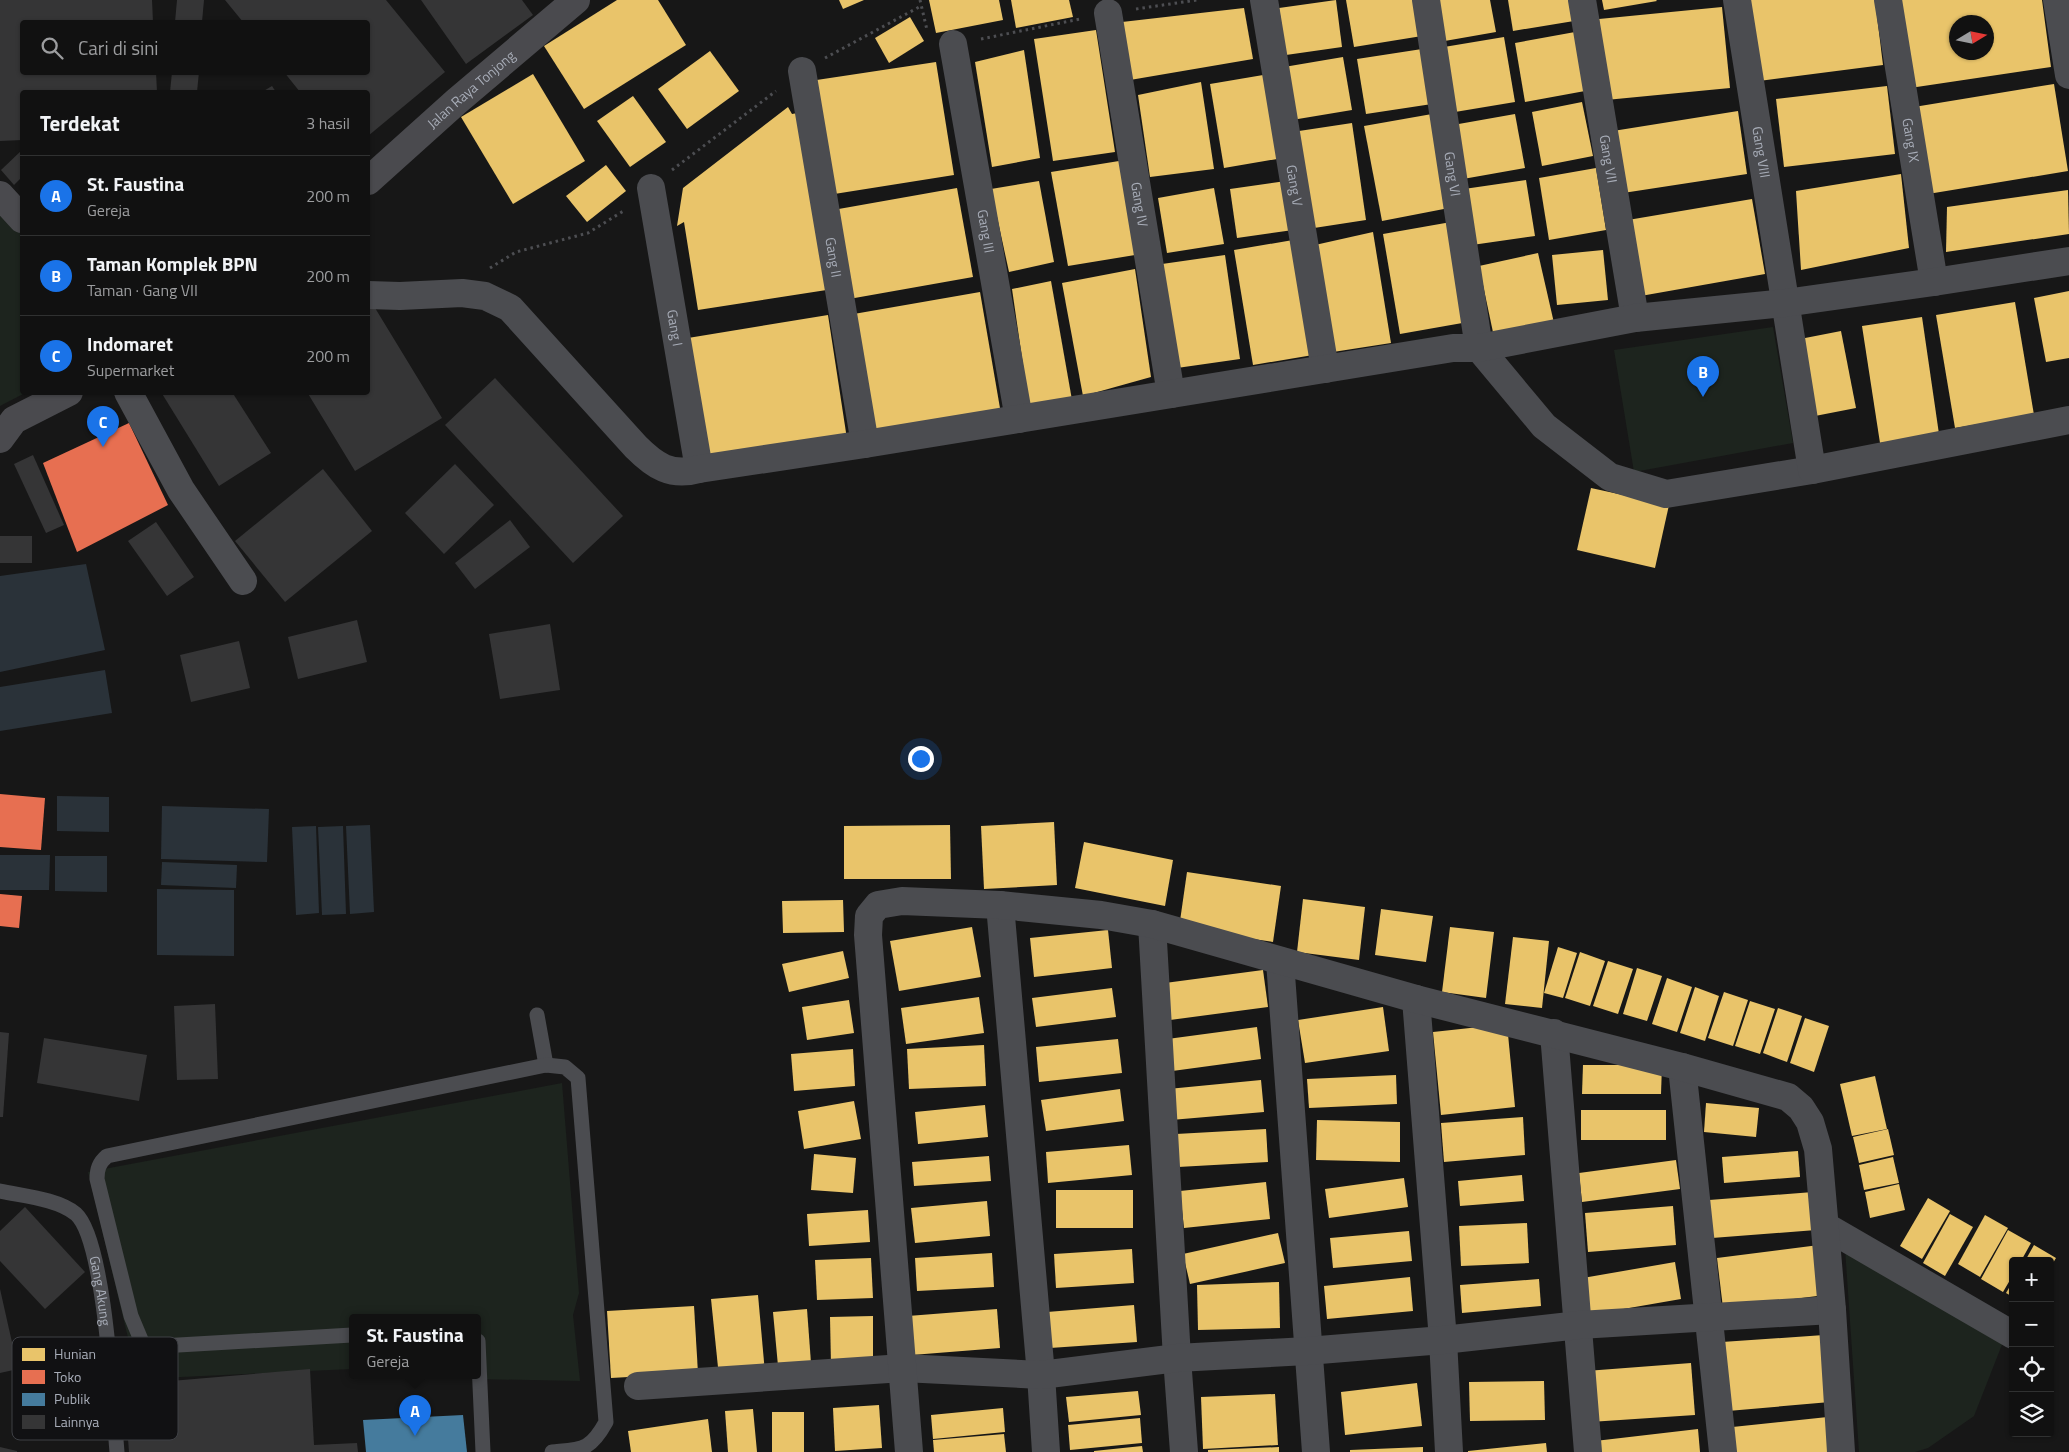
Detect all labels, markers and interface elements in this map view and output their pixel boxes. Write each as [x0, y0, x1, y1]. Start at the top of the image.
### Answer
north arrow [1949, 15, 1994, 60]
search box [20, 20, 370, 75]
text: Cari di sini [78, 33, 159, 62]
icon: search [38, 34, 66, 62]
street label: Jalan Raya Tonjong [422, 45, 520, 133]
text: Terdekat [40, 107, 120, 139]
text: 3 hasil [306, 111, 350, 135]
street label: Gang IX [1897, 116, 1925, 164]
street label: Gang VIII [1747, 125, 1776, 179]
street label: Gang VII [1595, 133, 1623, 184]
street label: Gang VI [1439, 150, 1467, 198]
street label: Gang V [1281, 163, 1309, 208]
text: St. Faustina [87, 169, 184, 198]
street label: Gang IV [1126, 180, 1154, 228]
text: A [51, 184, 61, 208]
text: 200 m [306, 184, 350, 208]
text: Gereja [87, 198, 130, 222]
street label: Gang III [972, 208, 1001, 254]
street label: Gang II [820, 236, 848, 279]
text: Taman Komplek BPN [87, 249, 258, 278]
text: B [51, 264, 61, 288]
text: 200 m [306, 264, 350, 288]
text: Taman · Gang VII [87, 278, 198, 302]
street label: Gang I [662, 308, 689, 348]
text: Indomaret [87, 329, 173, 358]
text: C [52, 344, 60, 368]
text: 200 m [306, 344, 350, 368]
pin: B [1687, 356, 1719, 397]
text: Supermarket [87, 358, 174, 382]
pin: C [87, 406, 119, 447]
your location [908, 746, 934, 772]
street label: Gang Akung [84, 1254, 117, 1327]
map controls [2009, 1257, 2054, 1437]
button: + [2009, 1257, 2054, 1302]
button: − [2009, 1302, 2054, 1347]
popup [349, 1314, 481, 1379]
text: St. Faustina [366, 1320, 464, 1349]
legend [12, 1337, 178, 1440]
text: Hunian [54, 1343, 96, 1364]
button: locate [2009, 1347, 2054, 1392]
text: Gereja [366, 1349, 409, 1373]
text: Toko [54, 1366, 81, 1387]
text: Publik [54, 1388, 90, 1409]
button: layers [2009, 1392, 2054, 1437]
pin: A [399, 1395, 431, 1436]
text: Lainnya [54, 1411, 99, 1432]

